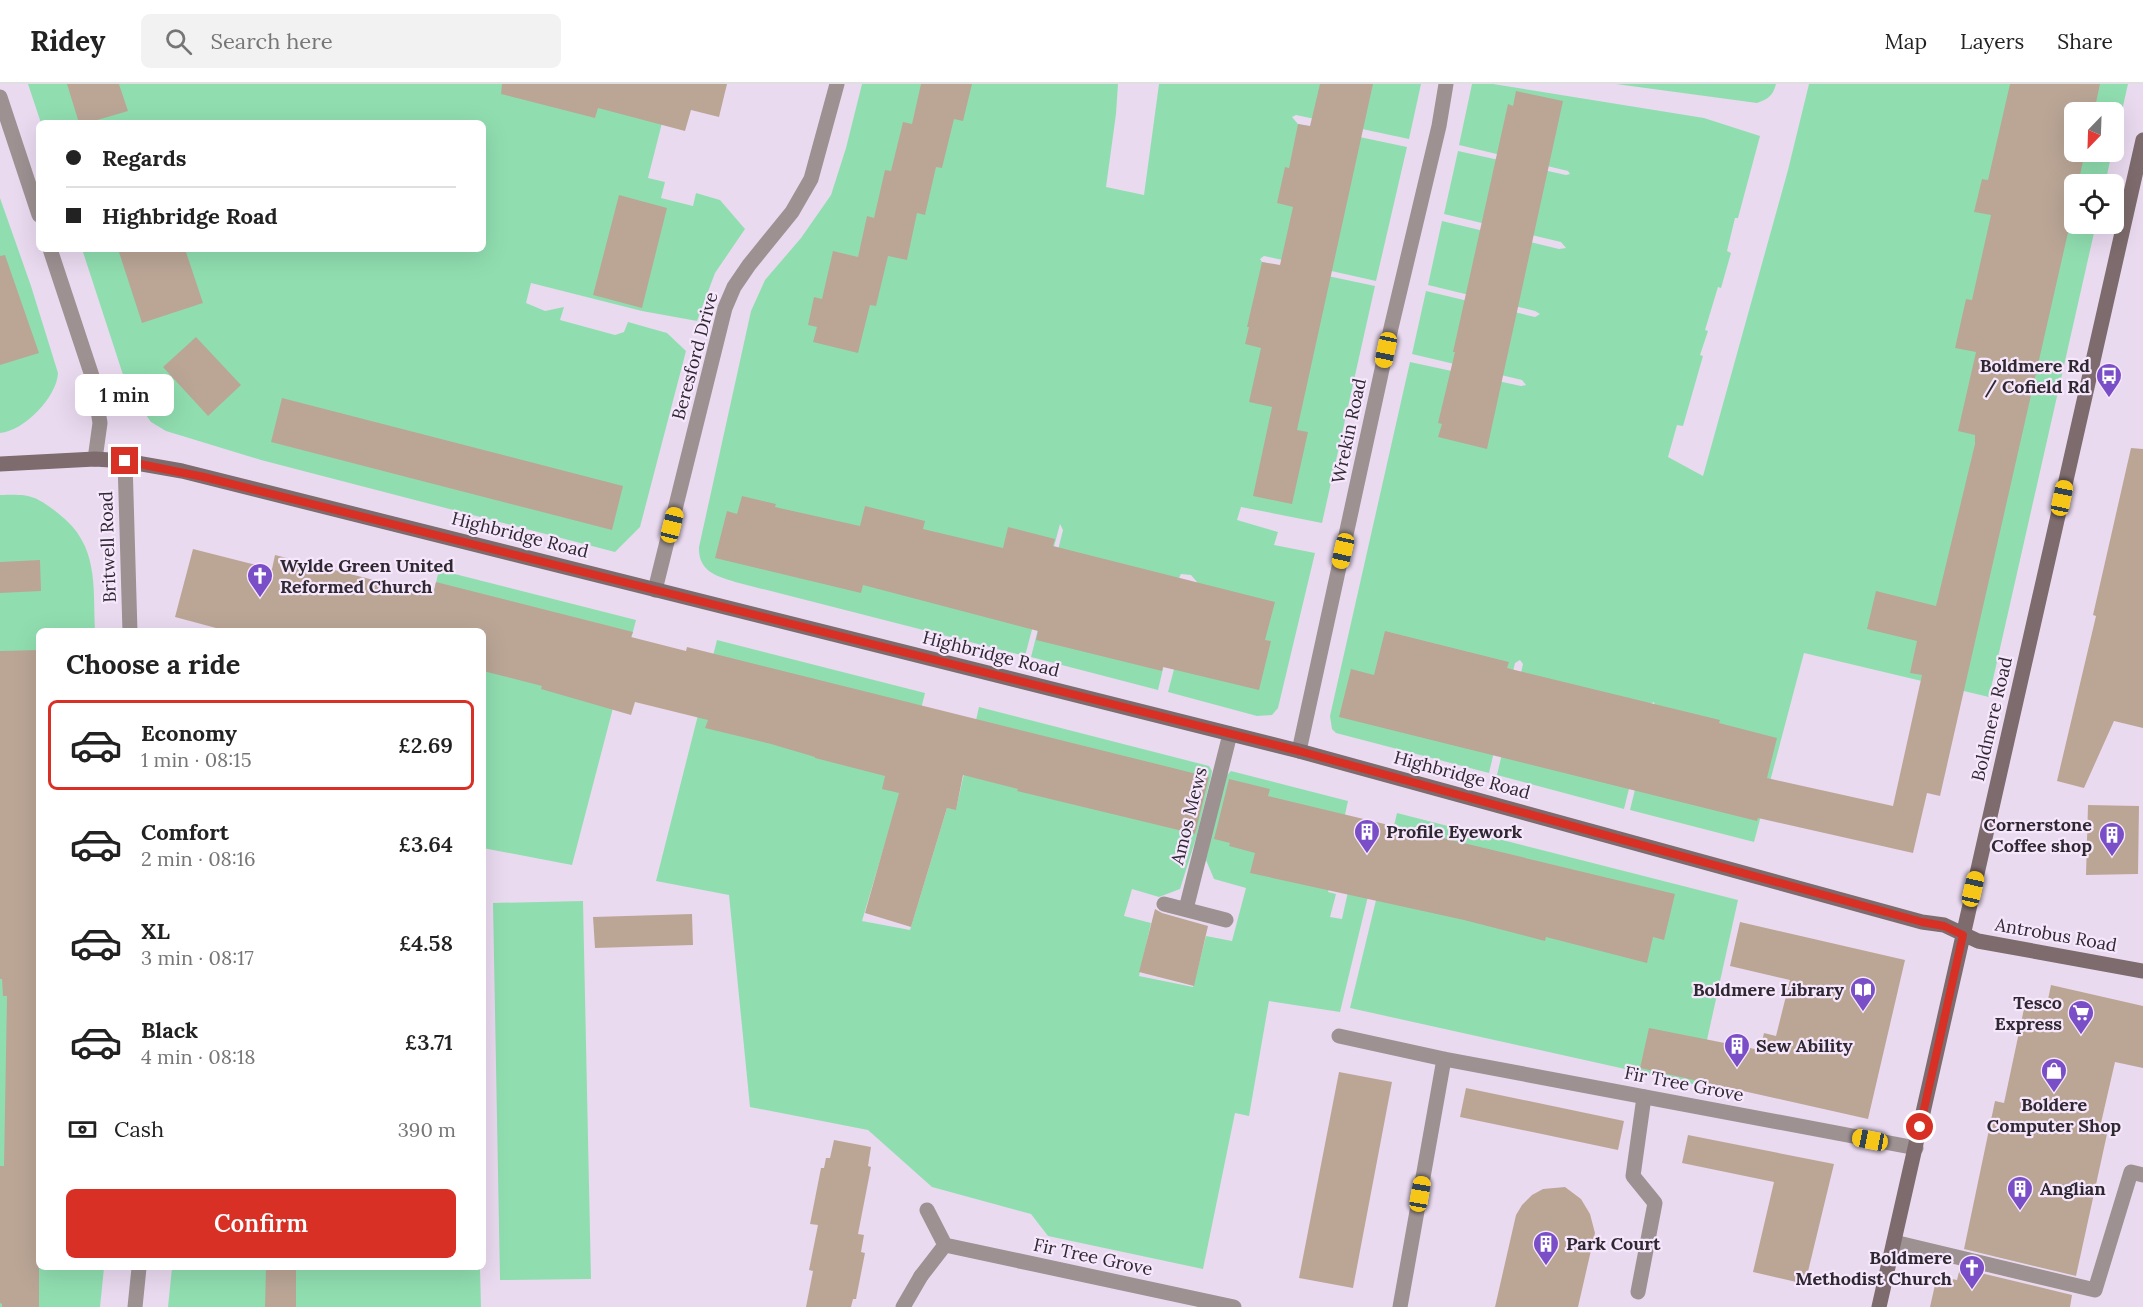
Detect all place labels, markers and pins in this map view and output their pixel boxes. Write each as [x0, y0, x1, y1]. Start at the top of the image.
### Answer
place label: Boldmere Rd / Cofield Rd [1980, 354, 2090, 398]
bus stop icon: Boldmere Rd / Cofield Rd [2094, 361, 2124, 399]
place label: Wylde Green United Reformed Church [280, 554, 454, 598]
church icon: Wylde Green United Reformed Church [245, 561, 275, 599]
place label: Cornerstone Coffee shop [1984, 813, 2092, 857]
building icon: Profile Eyework [1352, 817, 1382, 855]
place label: Profile Eyework [1386, 820, 1523, 843]
building icon: Cornerstone Coffee shop [2097, 820, 2127, 858]
library icon: Boldmere Library [1848, 975, 1878, 1013]
place label: Boldmere Library [1693, 978, 1844, 1001]
place label: Tesco Express [1994, 991, 2062, 1035]
supermarket icon: Tesco Express [2066, 998, 2096, 1036]
building icon: Sew Ability [1722, 1031, 1752, 1069]
place label: Sew Ability [1756, 1034, 1853, 1057]
shop icon: Boldere Computer Shop [2039, 1056, 2069, 1094]
place label: Boldere Computer Shop [1987, 1093, 2121, 1137]
building icon: Anglian [2005, 1174, 2035, 1212]
place label: Anglian [2040, 1177, 2106, 1200]
building icon: Park Court [1531, 1229, 1561, 1267]
place label: Park Court [1566, 1232, 1661, 1255]
place label: Boldmere Methodist Church [1795, 1246, 1952, 1290]
church icon: Boldmere Methodist Church [1957, 1253, 1987, 1291]

